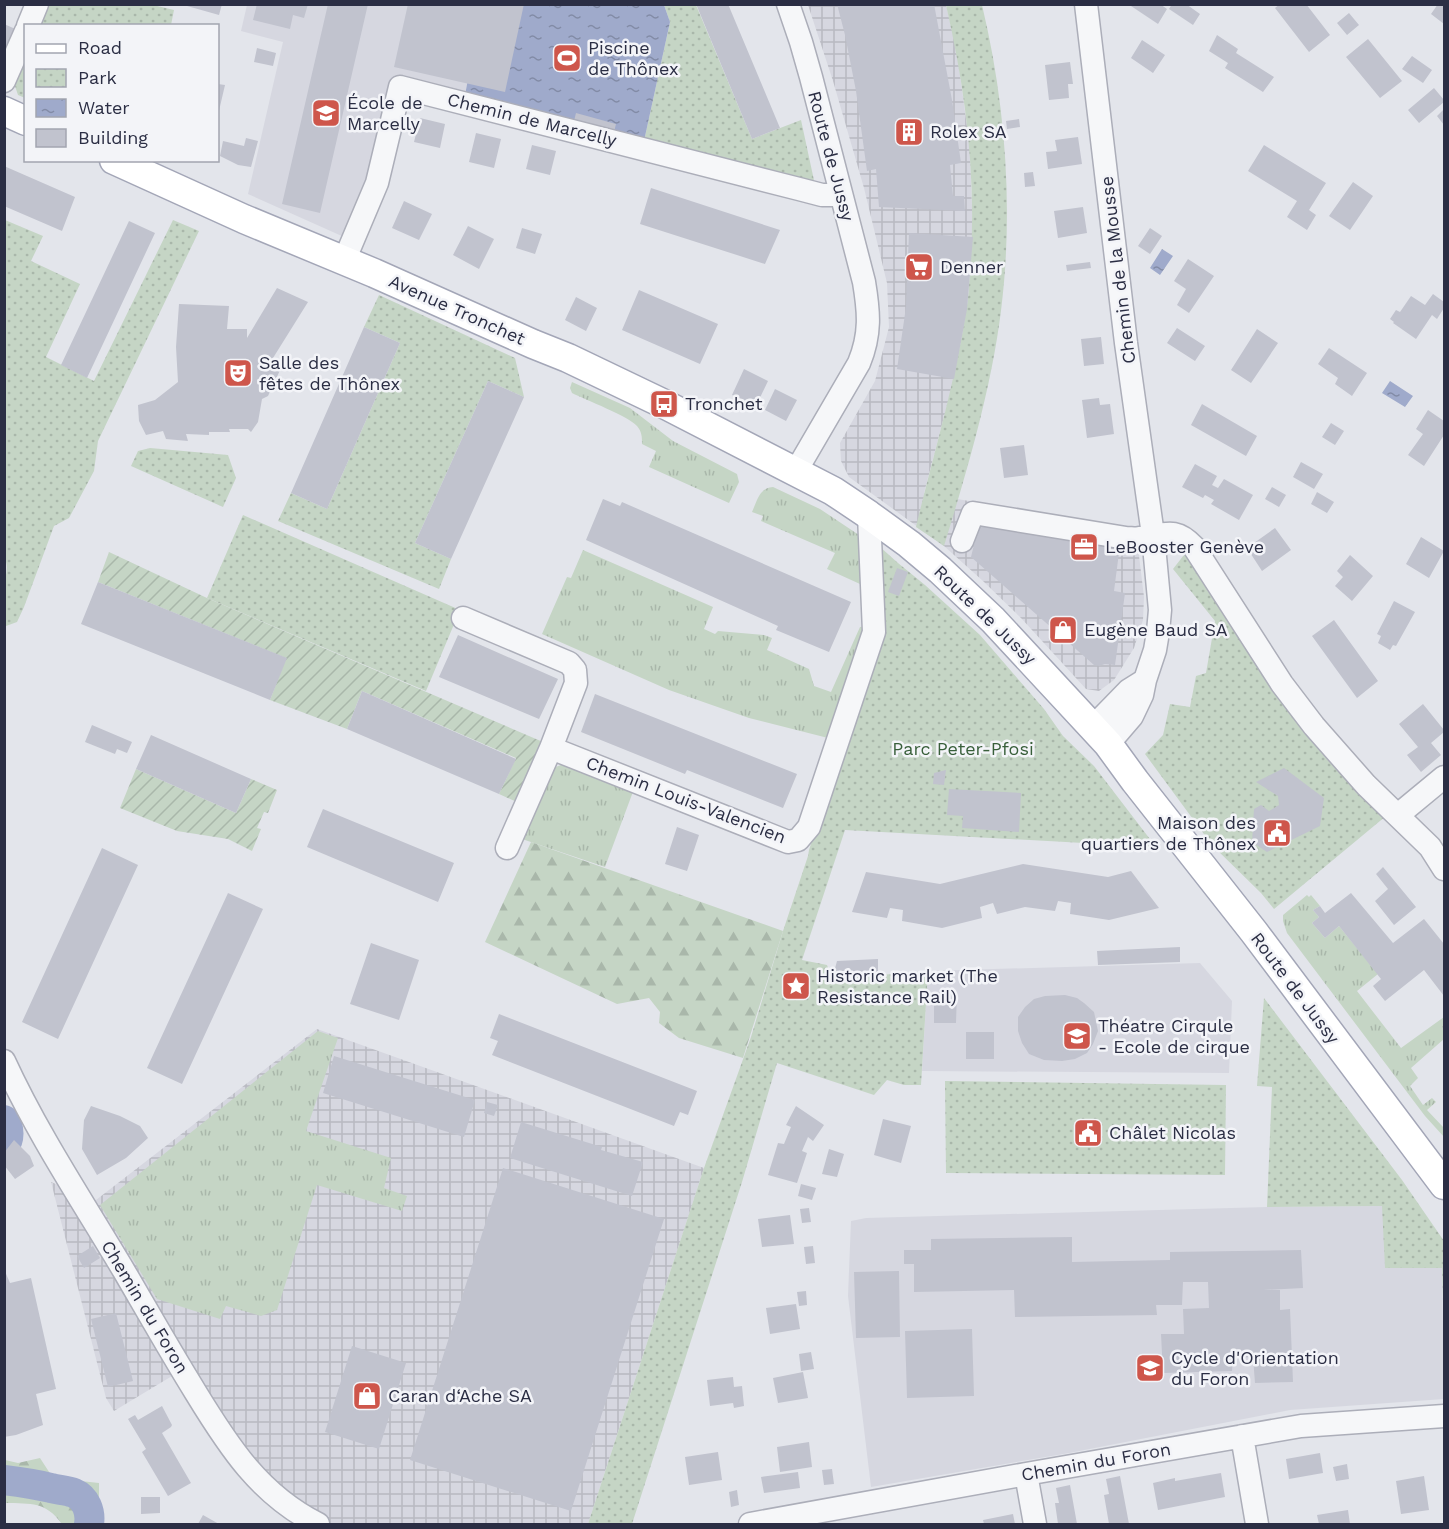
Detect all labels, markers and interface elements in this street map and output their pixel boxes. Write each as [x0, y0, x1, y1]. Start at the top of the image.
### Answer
legend [24, 24, 219, 162]
text: Road [78, 37, 122, 58]
place label: Piscine de Thônex [588, 37, 679, 79]
sports icon: Piscine de Thônex [551, 42, 583, 74]
text: Park [78, 67, 117, 88]
street label: Chemin de Marcelly [445, 88, 620, 151]
street label: Route de Jussy [804, 88, 859, 224]
place label: École de Marcelly [347, 92, 423, 134]
text: Water [78, 97, 130, 118]
school or university icon: École de Marcelly [310, 97, 342, 129]
building icon: Rolex SA [893, 116, 925, 148]
place label: Rolex SA [930, 121, 1007, 142]
text: Building [78, 127, 148, 148]
street label: Chemin de la Mousse [1096, 175, 1139, 365]
supermarket icon: Denner [903, 251, 935, 283]
place label: Denner [940, 256, 1003, 277]
street label: Avenue Tronchet [386, 270, 529, 349]
place label: Salle des fêtes de Thônex [259, 352, 400, 394]
theatre icon: Salle des fêtes de Thônex [222, 357, 254, 389]
bus stop icon: Tronchet [648, 388, 680, 420]
place label: Tronchet [685, 393, 763, 414]
office icon: LeBooster Genève [1068, 531, 1100, 563]
place label: LeBooster Genève [1105, 536, 1264, 557]
street label: Route de Jussy [930, 561, 1041, 669]
shop icon: Eugène Baud SA [1047, 614, 1079, 646]
place label: Eugène Baud SA [1084, 619, 1228, 640]
park label: Parc Peter-Pfosi [892, 738, 1034, 759]
street label: Chemin Louis-Valencien [583, 752, 789, 847]
place label: Maison des quartiers de Thônex [1081, 812, 1256, 854]
public building icon: Maison des quartiers de Thônex [1261, 817, 1293, 849]
street label: Route de Jussy [1247, 928, 1344, 1048]
place label: Historic market (The Resistance Rail) [817, 965, 998, 1007]
place icon: Historic market (The Resistance Rail) [780, 970, 812, 1002]
place label: Théatre Cirqule - Ecole de cirque [1098, 1015, 1250, 1057]
school or university icon: Théatre Cirqule - Ecole de cirque [1061, 1020, 1093, 1052]
public building icon: Châlet Nicolas [1072, 1117, 1104, 1149]
place label: Châlet Nicolas [1109, 1122, 1236, 1143]
street label: Chemin du Foron [97, 1236, 193, 1377]
place label: Cycle d'Orientation du Foron [1171, 1347, 1339, 1389]
school or university icon: Cycle d'Orientation du Foron [1134, 1352, 1166, 1384]
shop icon: Caran d‘Ache SA [351, 1380, 383, 1412]
place label: Caran d‘Ache SA [388, 1385, 532, 1406]
street label: Chemin du Foron [1020, 1438, 1172, 1485]

